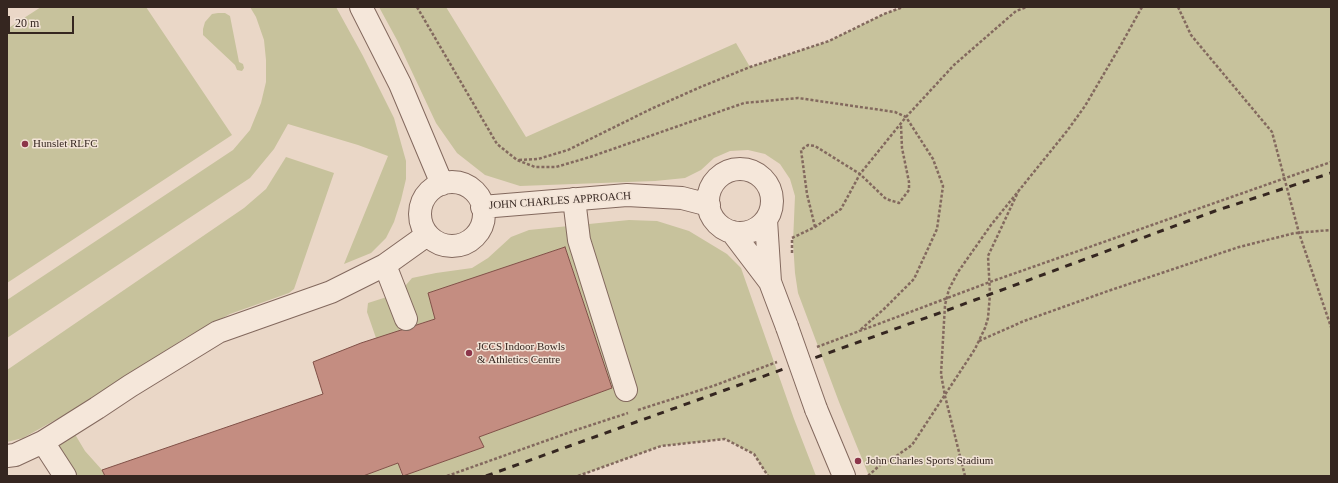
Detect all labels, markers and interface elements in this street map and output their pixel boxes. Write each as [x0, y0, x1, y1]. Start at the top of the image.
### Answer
scale bar [10, 8, 76, 34]
text: 20 m [15, 16, 39, 30]
place label: Hunslet RLFC [33, 137, 97, 151]
marker: Hunslet RLFC [20, 139, 30, 149]
street label: JOHN CHARLES APPROACH [489, 189, 631, 213]
place label: JCCS Indoor Bowls & Athletics Centre [477, 340, 565, 366]
marker: JCCS Indoor Bowls & Athletics Centre [464, 348, 474, 358]
place label: John Charles Sports Stadium [866, 454, 993, 468]
marker: John Charles Sports Stadium [853, 456, 863, 466]

